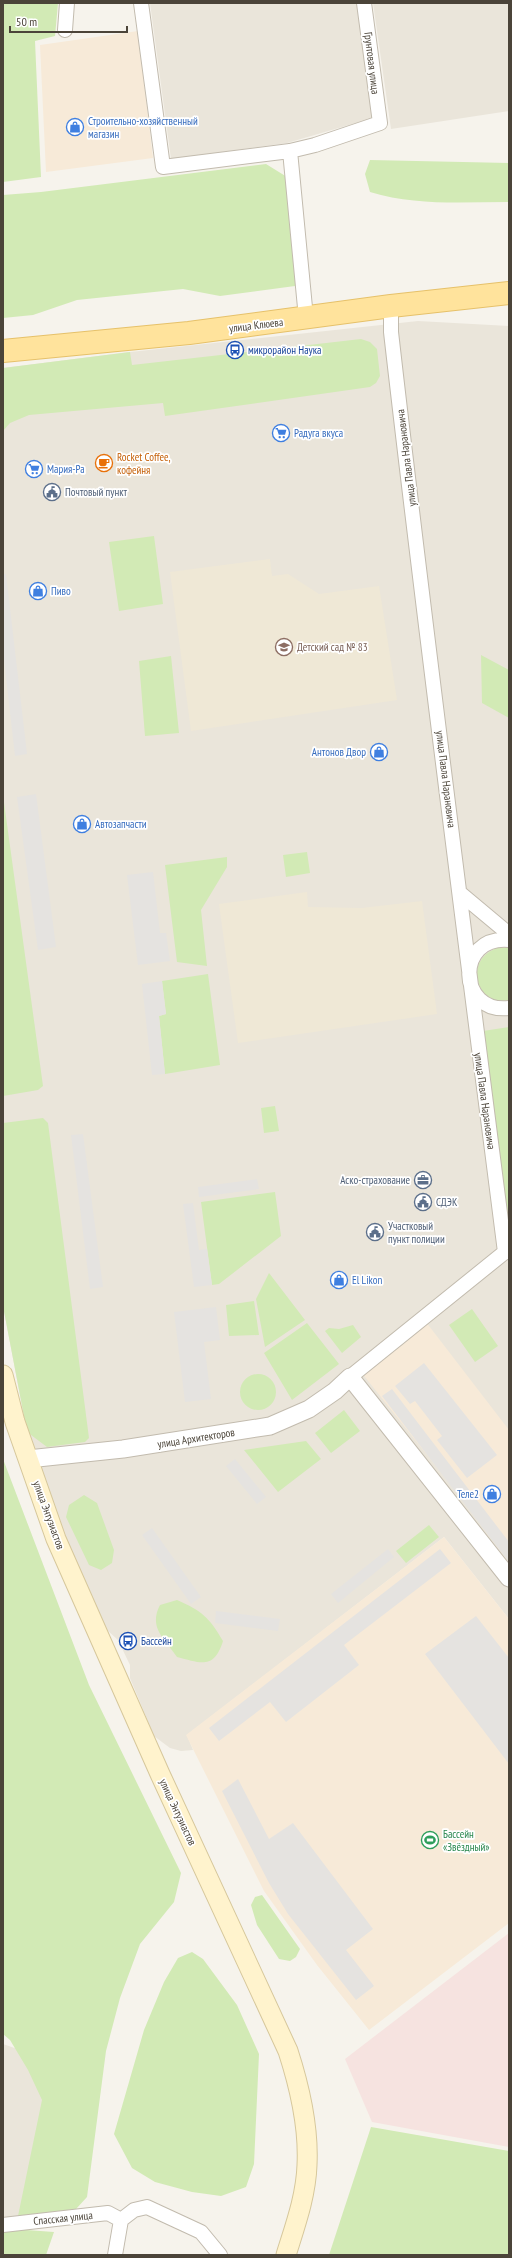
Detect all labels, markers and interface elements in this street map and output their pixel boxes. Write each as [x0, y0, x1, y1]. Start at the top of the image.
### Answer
scale bar [10, 8, 127, 34]
text: 50 m [16, 14, 37, 29]
street label: Грунтовая улица [361, 31, 383, 95]
place label: Строительно-хозяйственный магазин [88, 114, 198, 141]
shop icon: Строительно-хозяйственный магазин [65, 117, 85, 137]
street label: улица Клюева [228, 315, 284, 335]
bus stop icon: микрорайон Наука [225, 340, 245, 360]
place label: микрорайон Наука [248, 343, 321, 357]
street label: улица Павла Нарановича [393, 409, 419, 507]
supermarket icon: Радуга вкуса [271, 423, 291, 443]
place label: Радуга вкуса [294, 426, 343, 440]
place label: Rocket Coffee, кофейня [117, 450, 171, 477]
cafe icon: Rocket Coffee, кофейня [94, 453, 114, 473]
supermarket icon: Мария-Ра [24, 459, 44, 479]
place label: Мария-Ра [47, 462, 85, 476]
public building icon: Почтовый пункт [42, 482, 62, 502]
place label: Почтовый пункт [65, 485, 127, 499]
shop icon: Пиво [28, 581, 48, 601]
place label: Пиво [51, 584, 71, 598]
school or university icon: Детский сад № 83 [274, 637, 294, 657]
place label: Детский сад № 83 [297, 640, 368, 654]
street label: улица Павла Нарановича [433, 730, 459, 828]
shop icon: Антонов Двор [369, 742, 389, 762]
place label: Антонов Двор [312, 745, 366, 759]
shop icon: Автозапчасти [72, 814, 92, 834]
place label: Автозапчасти [95, 817, 147, 831]
street label: улица Павла Нарановича [471, 1052, 499, 1150]
office icon: Аско-страхование [413, 1170, 433, 1190]
place label: Аско-страхование [340, 1173, 410, 1187]
public building icon: СДЭК [413, 1192, 433, 1212]
place label: СДЭК [436, 1195, 458, 1209]
place label: Участковый пункт полиции [388, 1219, 445, 1246]
public building icon: Участковый пункт полиции [365, 1222, 385, 1242]
shop icon: El Likon [329, 1270, 349, 1290]
place label: El Likon [352, 1273, 382, 1287]
street label: улица Архитекторов [156, 1425, 236, 1451]
street label: улица Энтузиастов [30, 1479, 68, 1552]
shop icon: Теле2 [482, 1484, 502, 1504]
place label: Теле2 [457, 1487, 479, 1501]
bus stop icon: Бассейн [118, 1631, 138, 1651]
place label: Бассейн [141, 1634, 172, 1648]
street label: улица Энтузиастов [156, 1776, 200, 1848]
place label: Бассейн «Звёздный» [443, 1827, 489, 1854]
sports icon: Бассейн «Звёздный» [420, 1830, 440, 1850]
street label: Спасская улица [33, 2208, 93, 2228]

